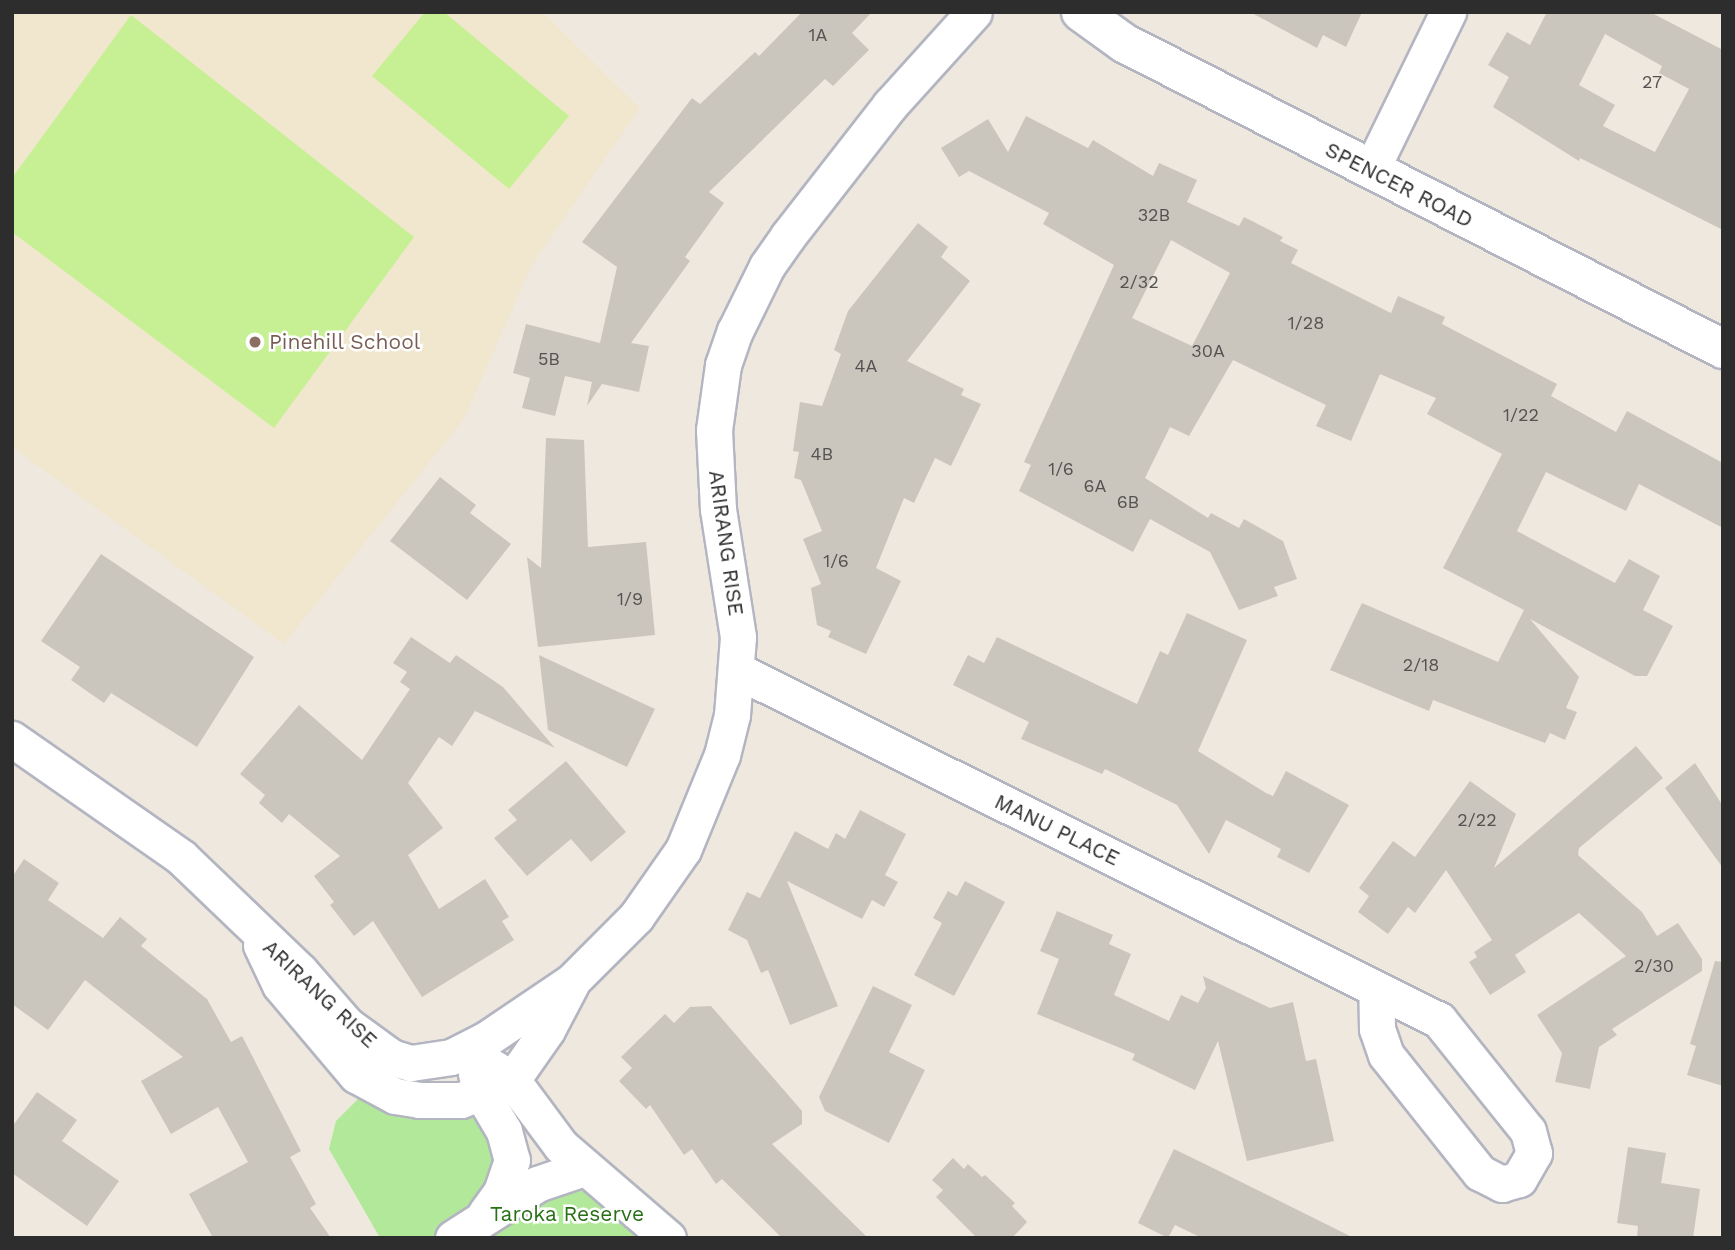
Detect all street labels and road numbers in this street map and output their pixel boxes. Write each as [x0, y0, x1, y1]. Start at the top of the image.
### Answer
street label: SPENCER ROAD [1321, 137, 1477, 233]
street label: ARIRANG RISE [703, 469, 749, 617]
street label: MANU PLACE [990, 789, 1124, 871]
street label: ARIRANG RISE [258, 935, 382, 1053]

